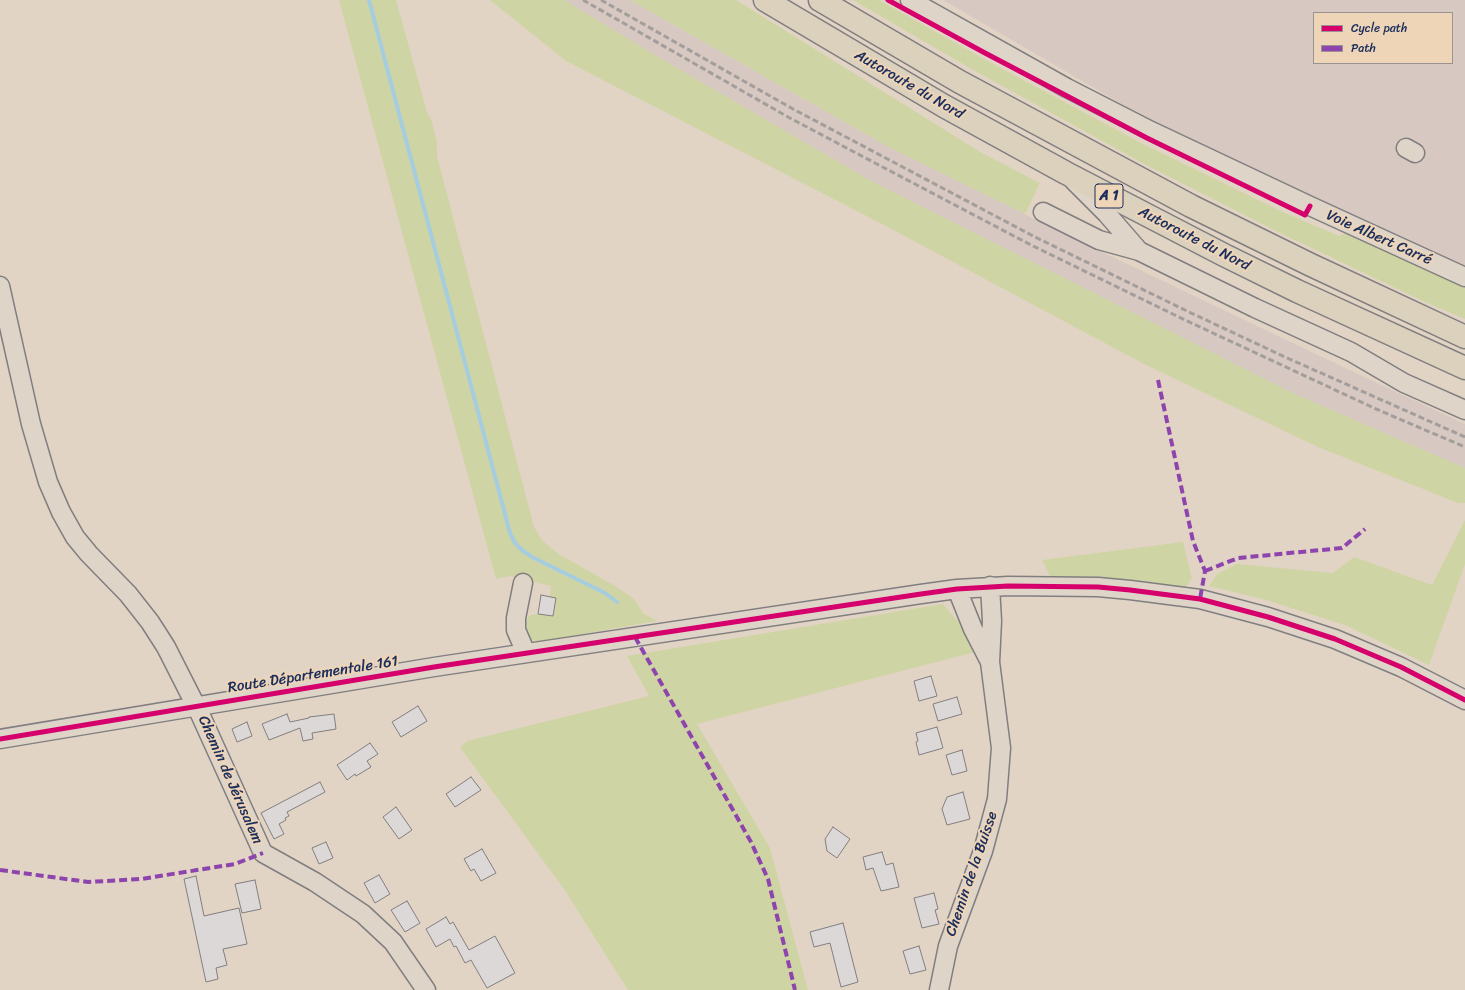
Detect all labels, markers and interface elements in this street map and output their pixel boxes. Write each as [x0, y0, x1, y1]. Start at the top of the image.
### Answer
legend [1313, 12, 1453, 64]
text: Cycle path [1351, 17, 1407, 39]
text: Path [1351, 37, 1376, 59]
street label: Autoroute du Nord [851, 46, 967, 124]
road number: A 1 [1095, 184, 1123, 208]
street label: Autoroute du Nord [1135, 203, 1253, 275]
street label: Voie Albert Carré [1323, 207, 1435, 269]
street label: Route Départementale 161 [227, 653, 399, 697]
street label: Chemin de Jérusalem [194, 713, 266, 847]
street label: Chemin de la Buisse [942, 809, 1002, 939]

